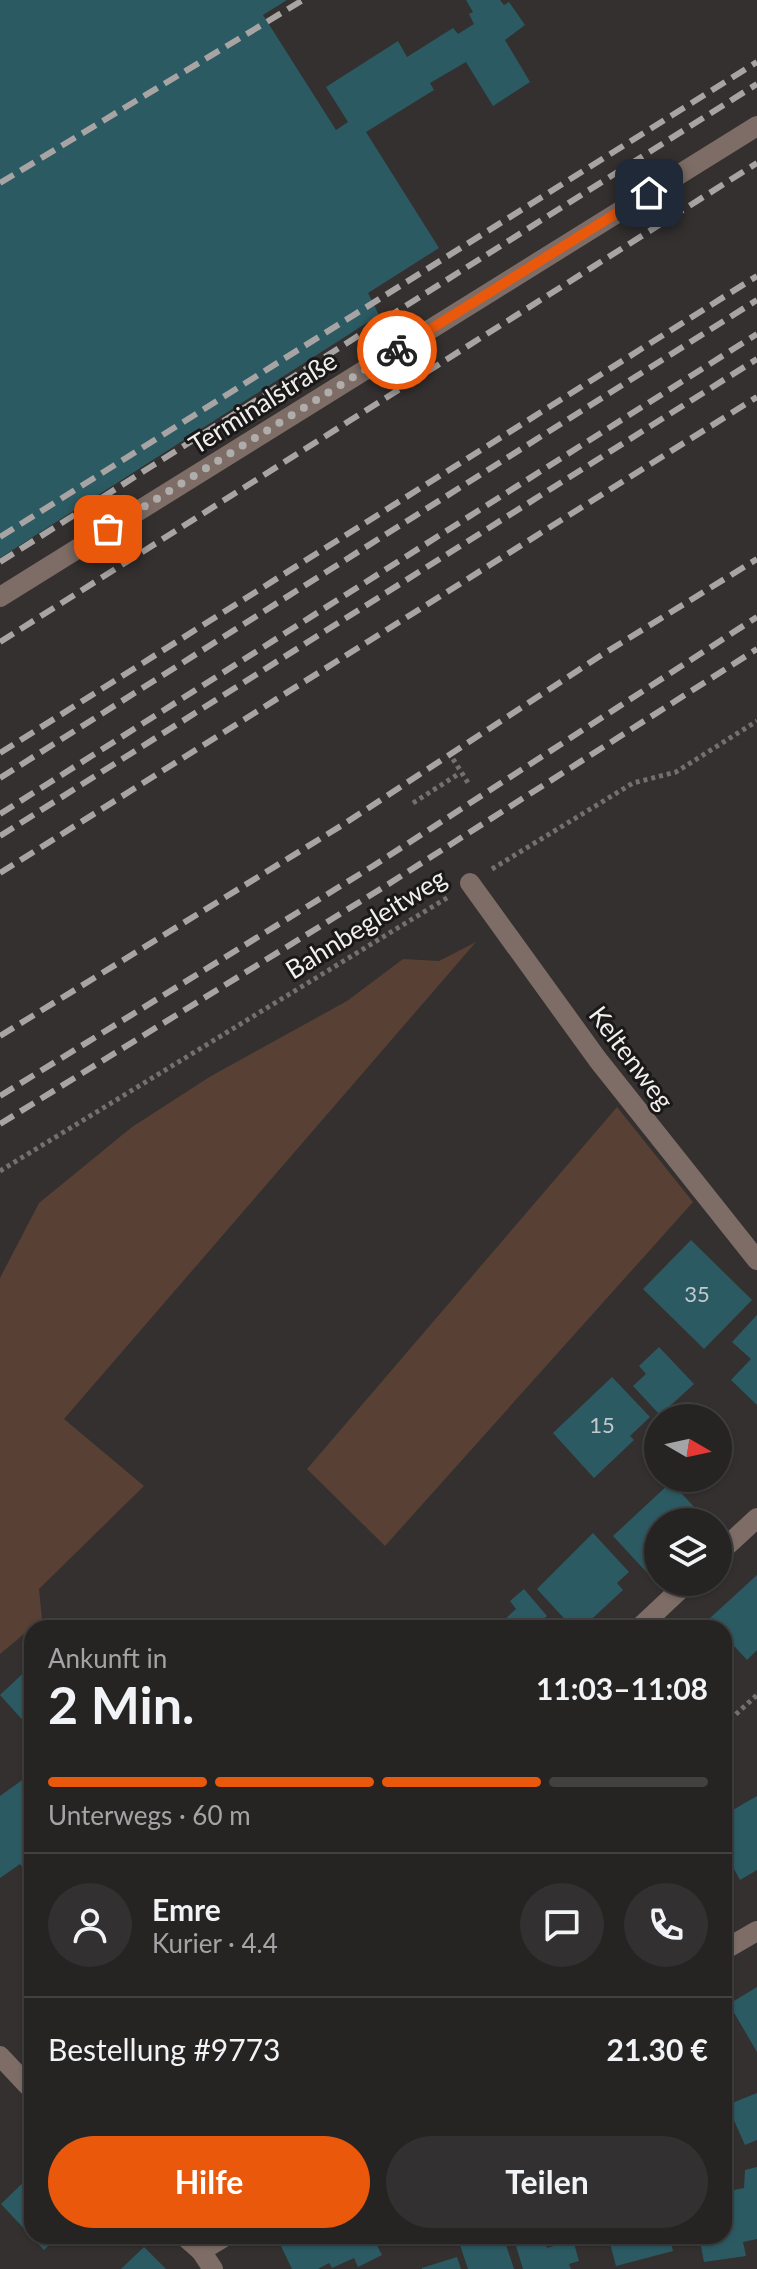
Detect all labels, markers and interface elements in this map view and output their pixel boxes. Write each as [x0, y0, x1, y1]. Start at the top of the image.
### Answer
pin [615, 159, 683, 227]
icon: home [627, 171, 671, 215]
courier [357, 310, 437, 390]
icon: bike [375, 328, 419, 372]
street label: Terminalstraße [183, 344, 342, 460]
pin [74, 495, 142, 563]
icon: bag [86, 507, 130, 551]
street label: Bahnbegleitweg [279, 861, 452, 985]
street label: Keltenweg [583, 999, 681, 1115]
house number: 35 [684, 1280, 710, 1307]
north arrow [644, 1404, 732, 1492]
map controls [644, 1404, 732, 1596]
house number: 15 [589, 1411, 615, 1438]
button: layers [644, 1508, 732, 1596]
text: Ankunft in [48, 1642, 167, 1674]
text: 11:03–11:08 [536, 1670, 708, 1706]
text: 2 Min. [48, 1673, 194, 1735]
text: Unterwegs · 60 m [48, 1799, 251, 1831]
button: person [48, 1883, 132, 1967]
button: chat [520, 1883, 604, 1967]
button: phone [624, 1883, 708, 1967]
text: Emre [152, 1891, 221, 1927]
text: Kurier · 4.4 [152, 1927, 278, 1959]
text: Bestellung #9773 [48, 2031, 280, 2067]
text: 21.30 € [607, 2031, 708, 2067]
button: Hilfe [48, 2136, 370, 2228]
button: Teilen [386, 2136, 708, 2228]

